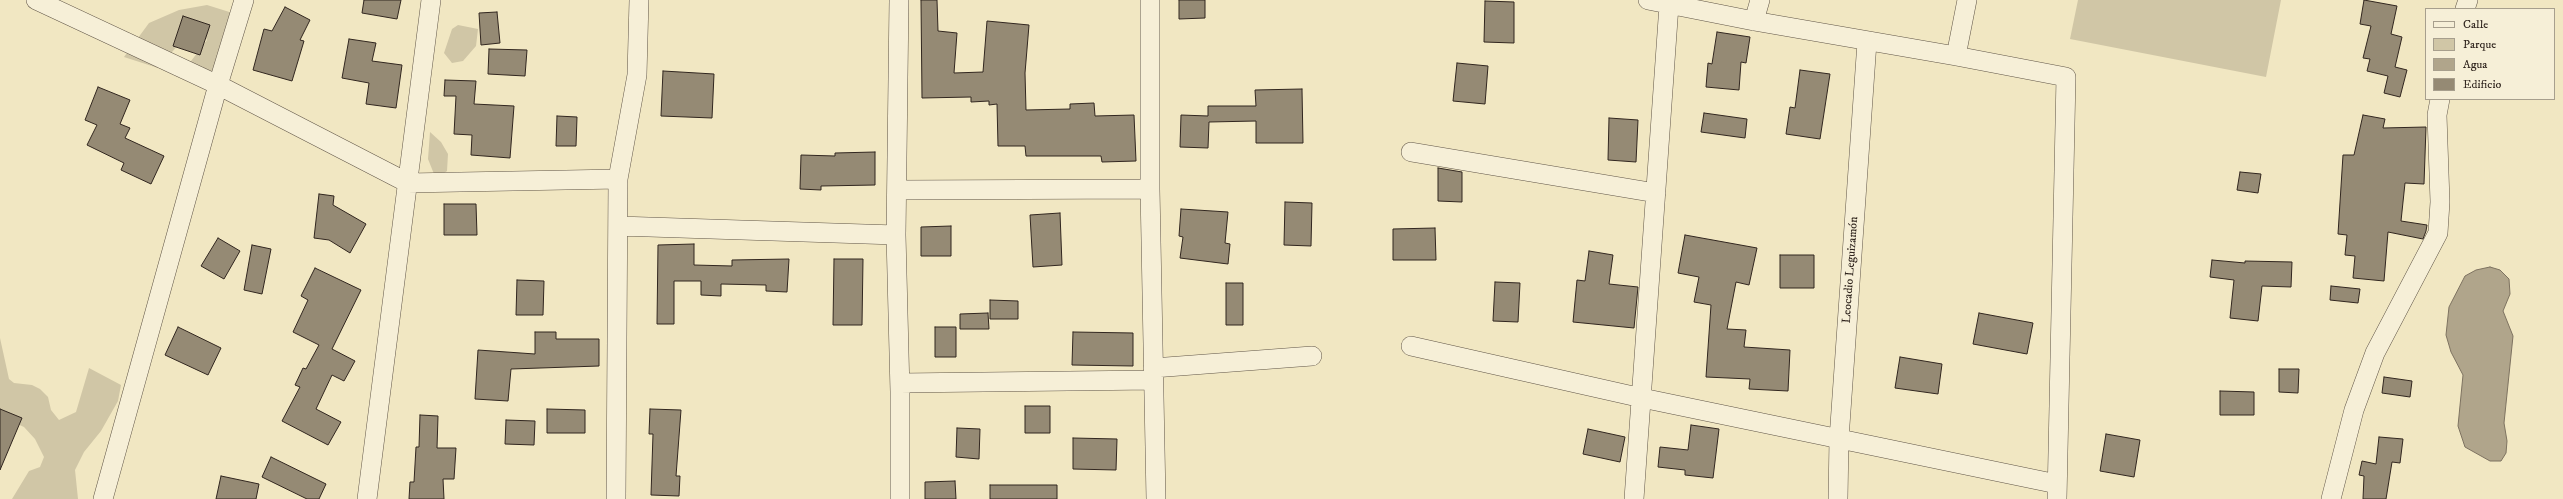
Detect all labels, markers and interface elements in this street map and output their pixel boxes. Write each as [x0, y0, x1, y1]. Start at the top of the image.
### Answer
legend [2425, 8, 2555, 100]
text: Calle [2463, 17, 2488, 32]
text: Parque [2463, 37, 2496, 52]
text: Agua [2463, 57, 2487, 72]
text: Edificio [2463, 77, 2501, 92]
street label: Leocadio Leguizamón [1840, 216, 1862, 324]

